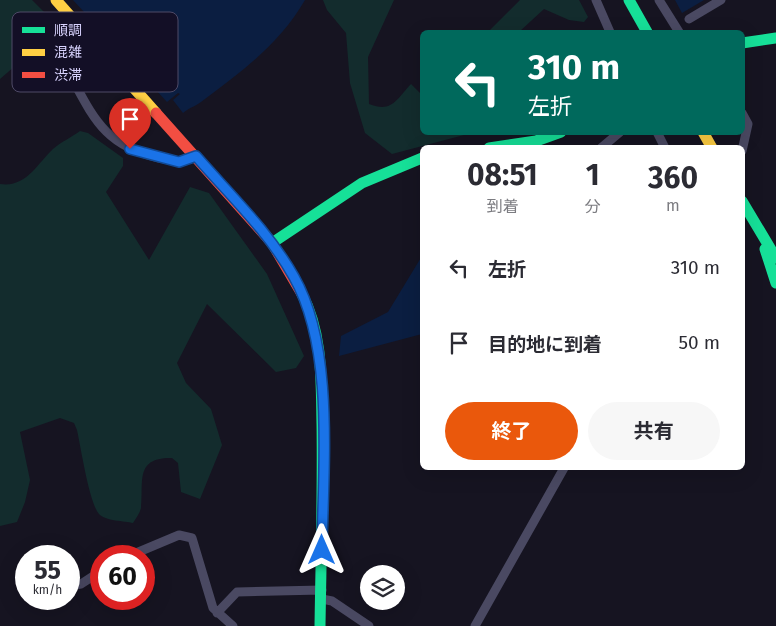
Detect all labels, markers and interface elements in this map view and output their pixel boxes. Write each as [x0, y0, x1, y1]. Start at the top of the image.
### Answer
legend [12, 12, 178, 92]
text: 順調 [54, 22, 82, 39]
text: 混雑 [54, 44, 82, 61]
text: 310 m [528, 46, 620, 88]
icon: left [445, 50, 510, 115]
text: 渋滞 [54, 67, 82, 84]
text: 左折 [528, 93, 572, 120]
pin [109, 98, 151, 149]
icon: arrive [116, 105, 144, 133]
text: 08:51 [467, 157, 538, 193]
text: 1 [586, 157, 600, 193]
text: 360 [648, 160, 698, 196]
text: m [666, 196, 680, 215]
text: 到着 [486, 197, 518, 216]
text: 分 [585, 197, 601, 216]
icon: left [445, 254, 473, 282]
text: 310 m [671, 256, 720, 279]
text: 左折 [488, 258, 526, 281]
icon: arrive [445, 329, 473, 357]
text: 50 m [679, 331, 720, 354]
text: 目的地に到着 [488, 333, 602, 356]
button: 終了 [445, 402, 578, 460]
button: 共有 [588, 402, 720, 460]
position arrow [295, 523, 347, 575]
speed limit sign: 60 [90, 545, 155, 610]
text: 55 [34, 556, 61, 586]
map controls [360, 565, 405, 610]
button: layers [360, 565, 405, 610]
text: km/h [33, 583, 62, 597]

